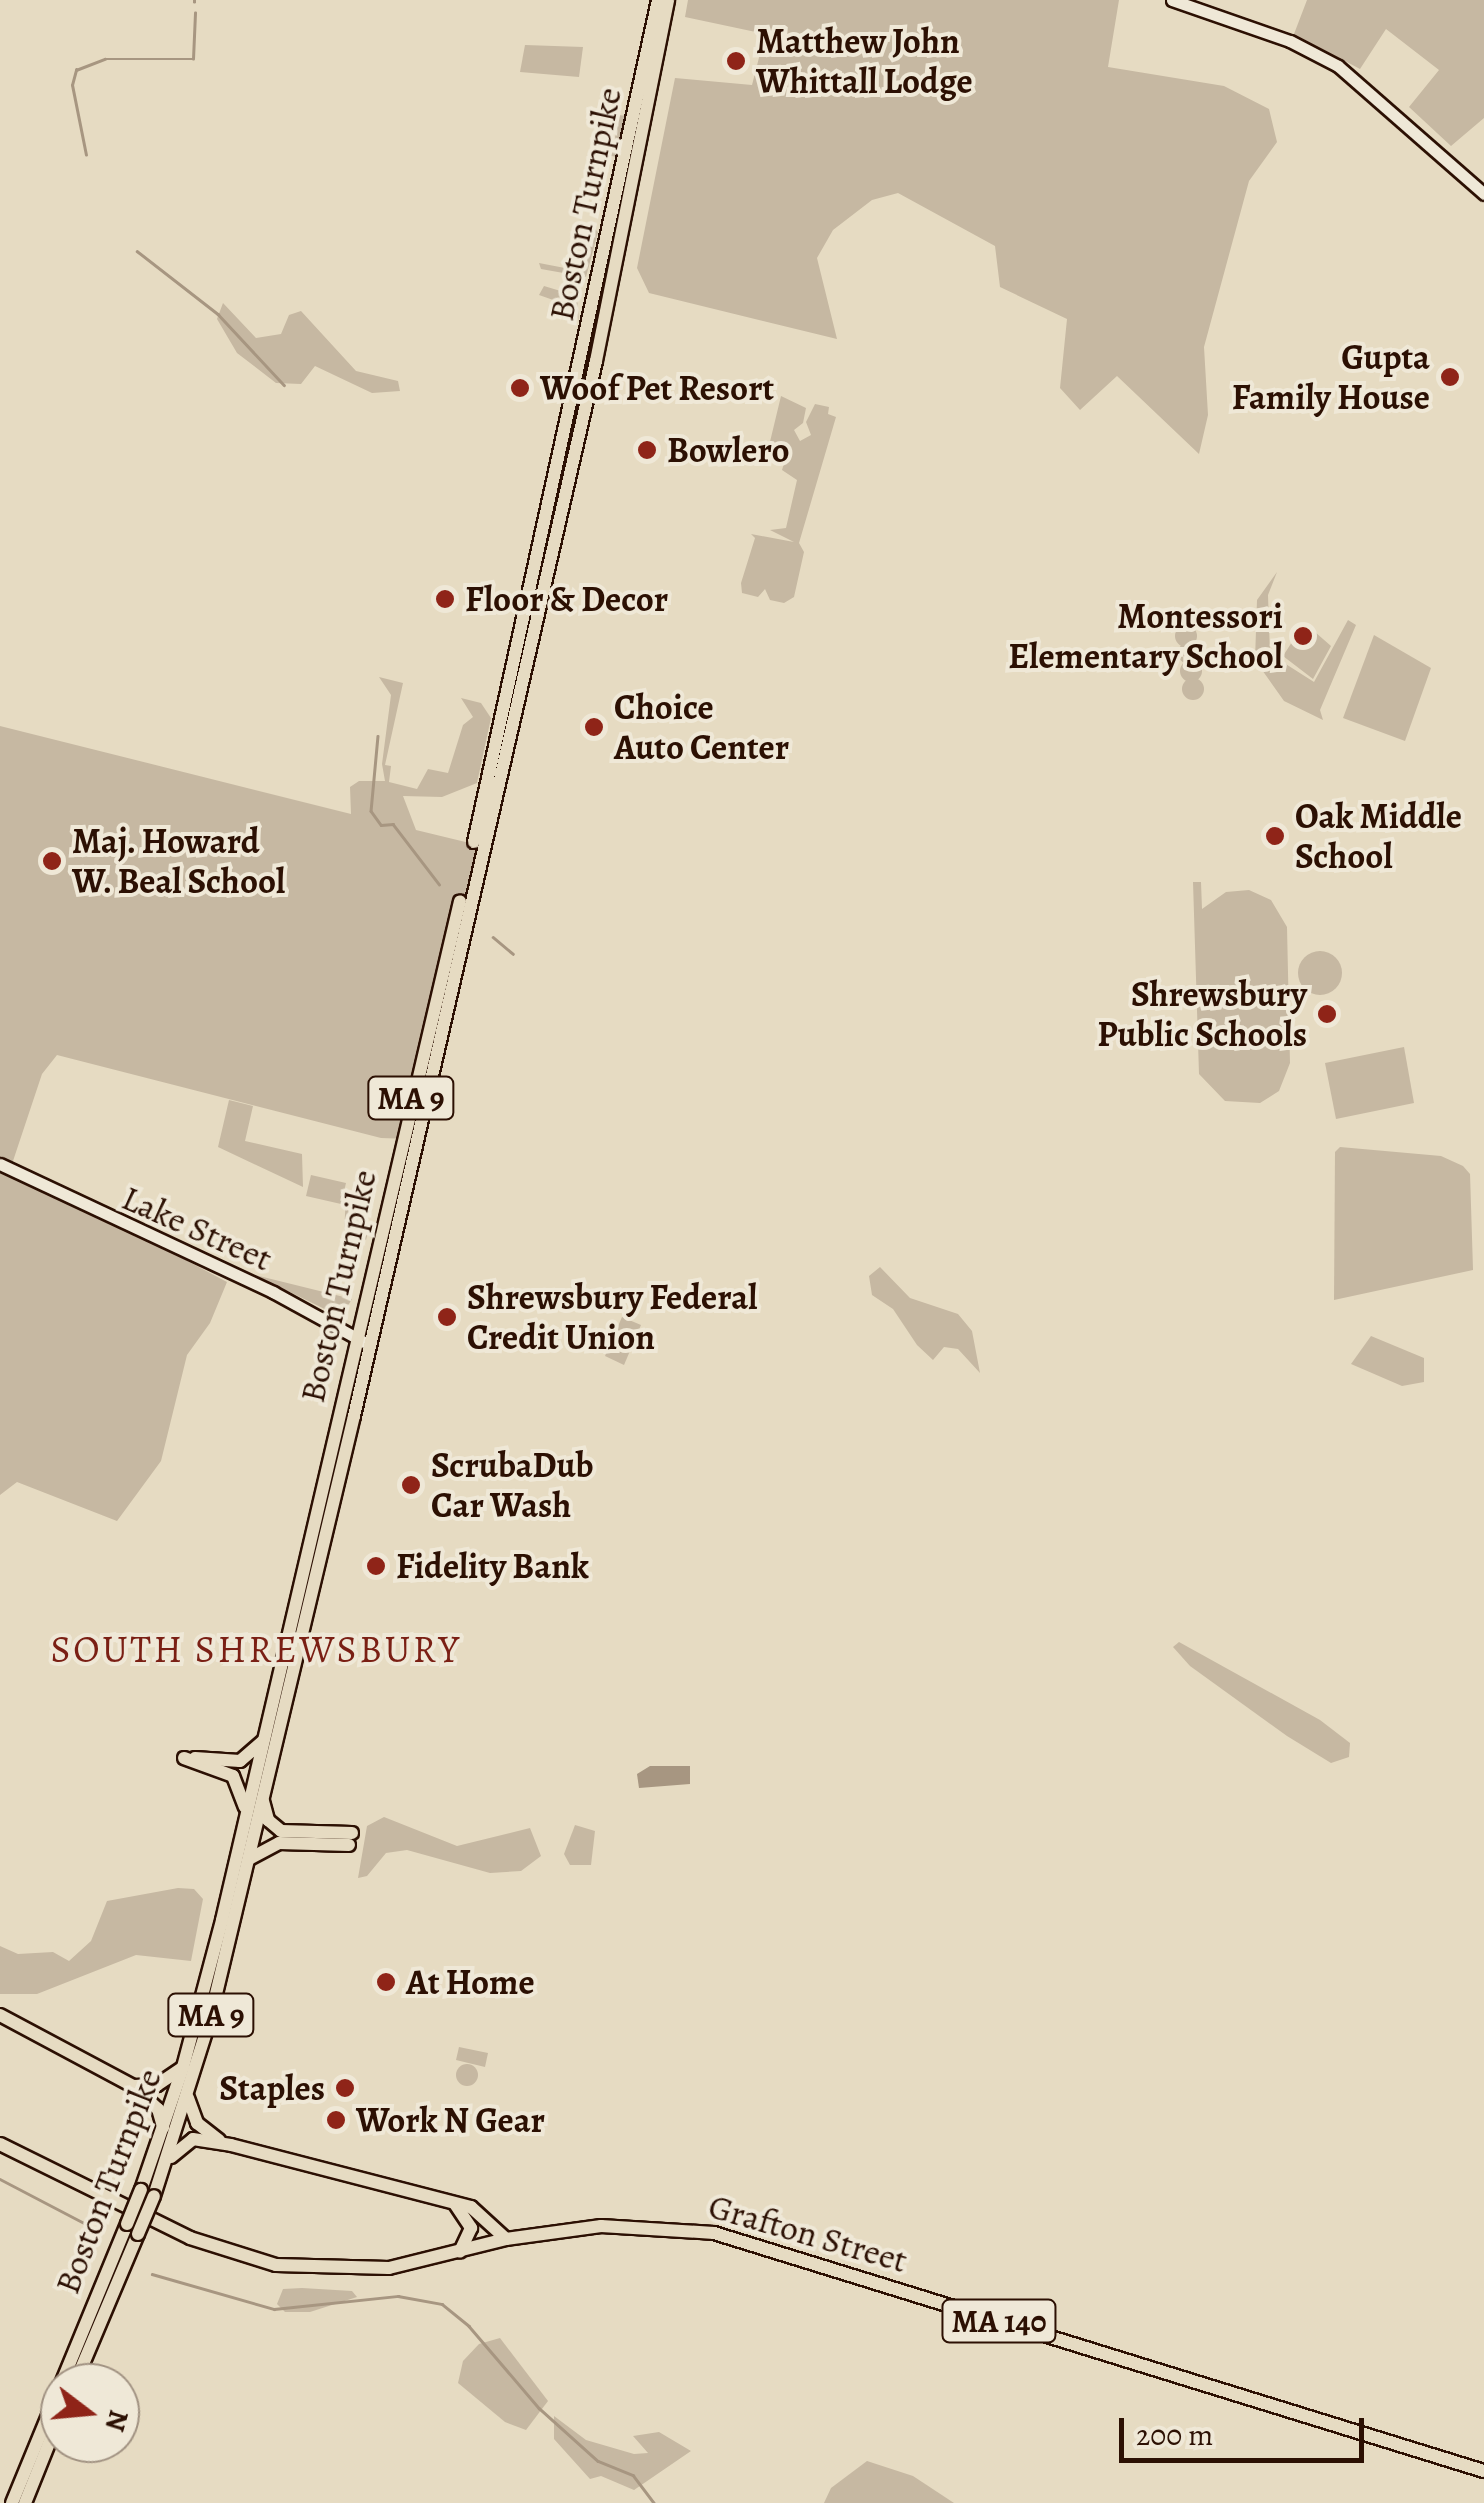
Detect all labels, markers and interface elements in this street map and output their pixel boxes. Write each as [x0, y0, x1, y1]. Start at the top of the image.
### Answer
place label: Matthew John Whittall Lodge [756, 20, 973, 102]
marker: Matthew John Whittall Lodge [725, 50, 747, 72]
street label: Boston Turnpike [540, 84, 630, 324]
place label: Gupta Family House [1232, 336, 1430, 418]
marker: Gupta Family House [1439, 366, 1461, 388]
place label: Woof Pet Resort [540, 367, 774, 409]
marker: Woof Pet Resort [509, 377, 531, 399]
place label: Bowlero [667, 429, 790, 471]
marker: Bowlero [636, 439, 658, 461]
place label: Floor & Decor [465, 578, 668, 620]
marker: Floor & Decor [434, 588, 456, 610]
place label: Montessori Elementary School [1008, 595, 1283, 677]
marker: Montessori Elementary School [1292, 625, 1314, 647]
place label: Choice Auto Center [614, 686, 789, 768]
marker: Choice Auto Center [583, 716, 605, 738]
place label: Oak Middle School [1295, 795, 1462, 877]
place label: Maj. Howard W. Beal School [72, 820, 286, 902]
marker: Oak Middle School [1264, 825, 1286, 847]
marker: Maj. Howard W. Beal School [41, 850, 63, 872]
place label: Shrewsbury Public Schools [1097, 973, 1307, 1055]
marker: Shrewsbury Public Schools [1316, 1003, 1338, 1025]
road number: MA 9 [366, 1071, 456, 1125]
street label: Boston Turnpike [291, 1166, 385, 1406]
street label: Lake Street [116, 1176, 278, 1280]
place label: Shrewsbury Federal Credit Union [467, 1276, 757, 1358]
marker: Shrewsbury Federal Credit Union [436, 1306, 458, 1328]
place label: ScrubaDub Car Wash [431, 1444, 594, 1526]
marker: ScrubaDub Car Wash [400, 1474, 422, 1496]
place label: Fidelity Bank [396, 1545, 589, 1587]
marker: Fidelity Bank [365, 1555, 387, 1577]
district label: SOUTH SHREWSBURY [51, 1627, 461, 1673]
place label: At Home [406, 1961, 535, 2003]
marker: At Home [375, 1971, 397, 1993]
road number: MA 9 [166, 1988, 256, 2042]
street label: Boston Turnpike [46, 2063, 170, 2299]
place label: Staples [219, 2067, 325, 2109]
marker: Staples [334, 2077, 356, 2099]
place label: Work N Gear [356, 2099, 545, 2141]
marker: Work N Gear [325, 2109, 347, 2131]
street label: Grafton Street [704, 2185, 912, 2281]
road number: MA 140 [939, 2294, 1059, 2348]
north arrow [40, 2363, 140, 2463]
scale bar [1124, 2398, 1369, 2460]
text: N [96, 2406, 138, 2436]
text: 200 m [1136, 2415, 1213, 2455]

